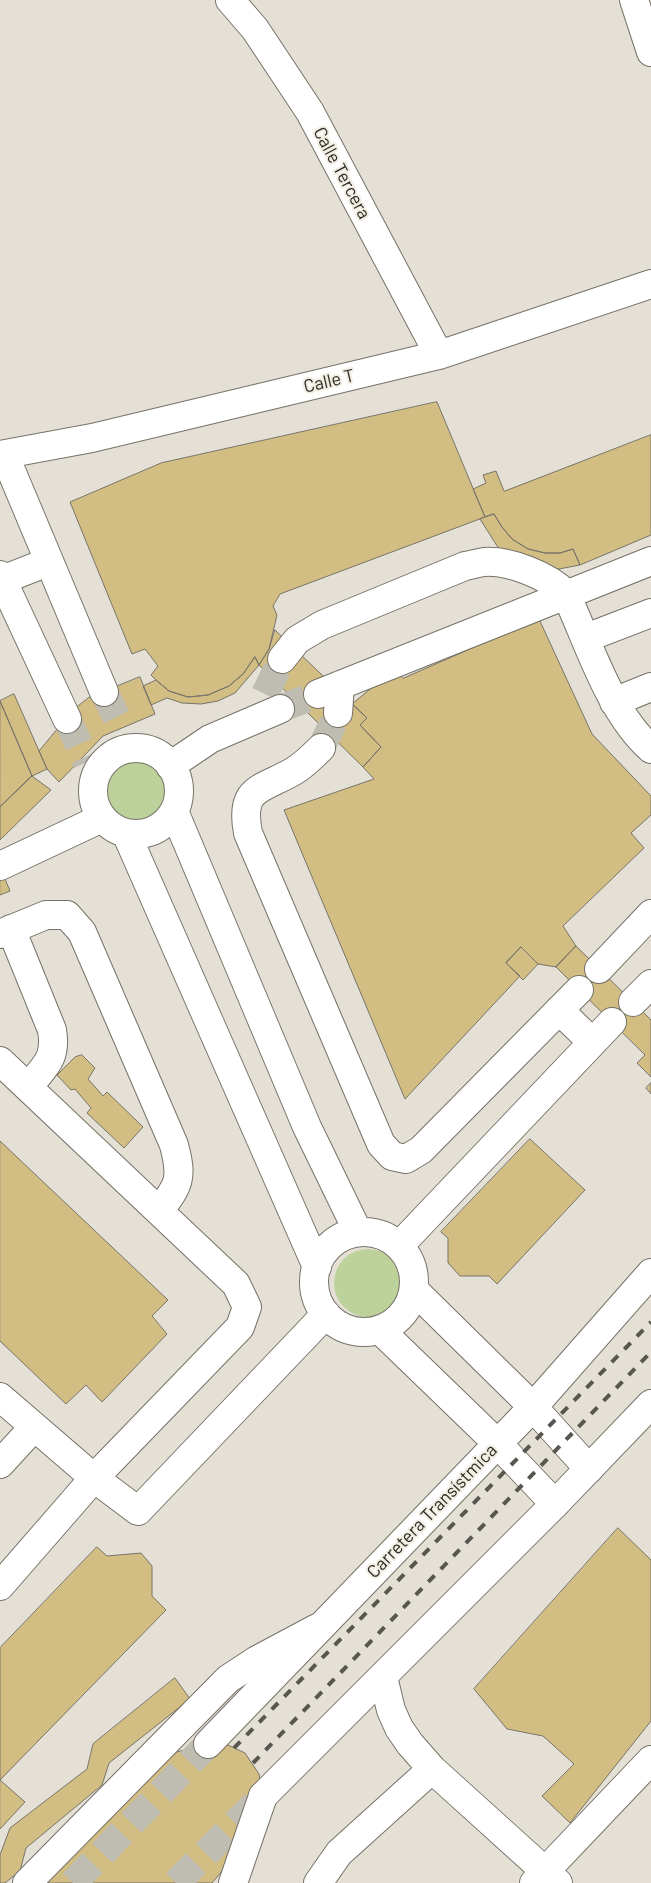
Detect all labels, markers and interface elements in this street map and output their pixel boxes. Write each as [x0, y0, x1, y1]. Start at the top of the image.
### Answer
street label: Calle Tercera [309, 123, 375, 223]
street label: Calle T [301, 365, 357, 397]
street label: Carretera Transístmica [362, 1439, 502, 1583]

